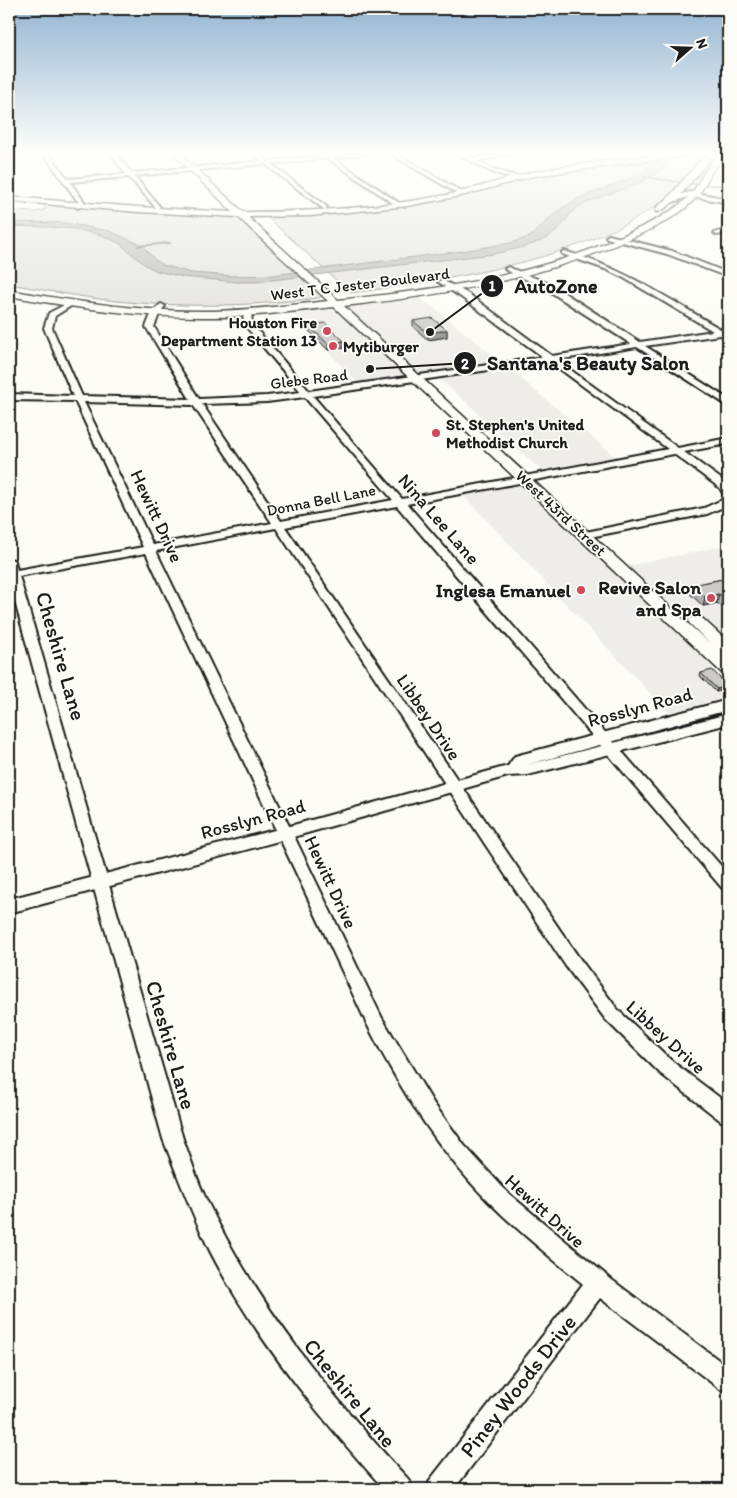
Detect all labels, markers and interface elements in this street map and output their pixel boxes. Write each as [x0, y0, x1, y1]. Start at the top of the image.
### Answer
north arrow [664, 22, 714, 72]
text: N [692, 36, 711, 51]
street label: West T C Jester Boulevard [269, 264, 451, 304]
callout: AutoZone [480, 268, 608, 303]
text: AutoZone [513, 274, 598, 298]
text: 1 [489, 277, 496, 295]
place label: Houston Fire Department Station 13 [161, 313, 317, 351]
marker: Houston Fire Department Station 13 [321, 325, 333, 337]
place label: Mytiburger [343, 337, 419, 357]
marker: Mytiburger [327, 340, 339, 352]
callout: Santana's Beauty Salon [452, 346, 699, 381]
text: Santana's Beauty Salon [487, 351, 689, 376]
text: 2 [461, 355, 469, 373]
street label: Glebe Road [269, 365, 349, 393]
place label: St. Stephen's United Methodist Church [446, 415, 584, 452]
marker: St. Stephen's United Methodist Church [430, 427, 442, 439]
street label: Hewitt Drive [126, 466, 188, 566]
street label: West 43rd Street [512, 466, 610, 560]
street label: Nina Lee Lane [393, 469, 485, 569]
street label: Donna Bell Lane [265, 480, 377, 520]
place label: Revive Salon and Spa [598, 576, 702, 621]
place label: Inglesa Emanuel [436, 579, 572, 602]
marker: Inglesa Emanuel [575, 584, 587, 596]
street label: Cheshire Lane [30, 589, 92, 723]
marker: Revive Salon and Spa [705, 592, 717, 604]
street label: Libbey Drive [392, 669, 466, 765]
street label: Rosslyn Road [585, 682, 696, 732]
street label: Rosslyn Road [198, 794, 309, 844]
street label: Hewitt Drive [300, 832, 362, 932]
street label: Cheshire Lane [140, 978, 202, 1112]
street label: Libbey Drive [621, 995, 711, 1079]
street label: Hewitt Drive [500, 1169, 590, 1253]
street label: Piney Woods Drive [454, 1309, 582, 1463]
street label: Cheshire Lane [298, 1333, 402, 1453]

